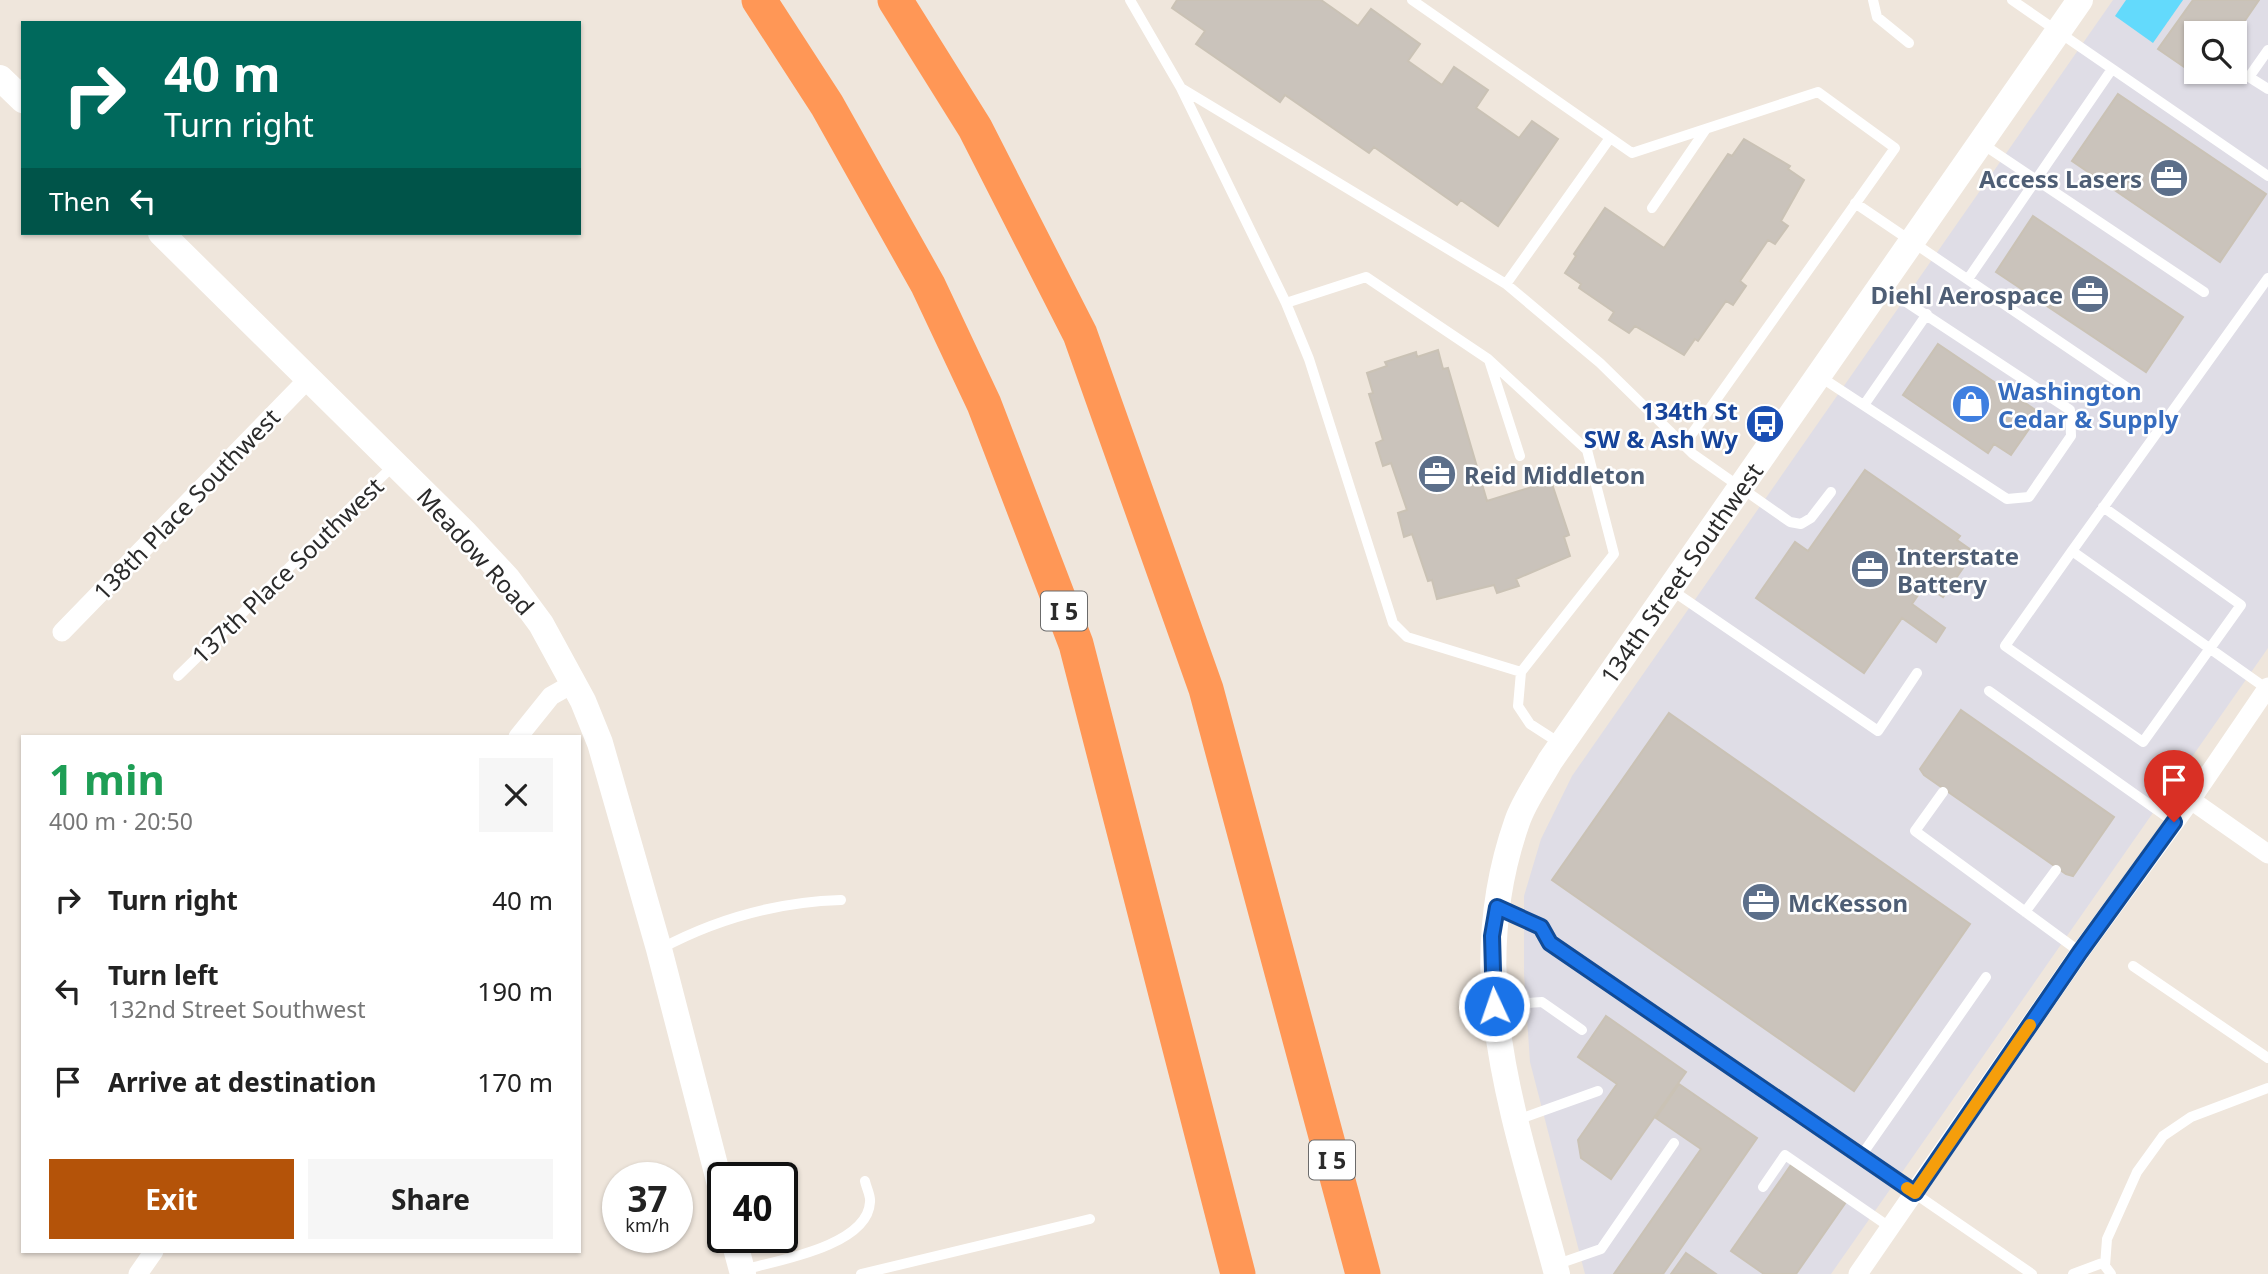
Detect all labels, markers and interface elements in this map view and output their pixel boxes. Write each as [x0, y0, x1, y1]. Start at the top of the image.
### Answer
map controls [2184, 21, 2247, 84]
button: search [2184, 21, 2247, 84]
text: 40 m [164, 40, 281, 106]
icon: right [49, 49, 140, 140]
text: Turn right [164, 103, 314, 146]
office icon: Access Lasers [2148, 157, 2190, 199]
place label: Access Lasers [1979, 162, 2142, 195]
icon: left [124, 182, 162, 220]
text: Then [49, 183, 110, 219]
office icon: Diehl Aerospace [2069, 273, 2111, 315]
place label: Diehl Aerospace [1870, 278, 2063, 311]
place label: Washington Cedar & Supply [1998, 374, 2179, 435]
shop icon: Washington Cedar & Supply [1950, 383, 1992, 425]
place label: 134th St SW & Ash Wy [1584, 394, 1738, 455]
street label: 138th Place Southwest [86, 401, 287, 607]
bus stop icon: 134th St SW & Ash Wy [1744, 403, 1786, 445]
office icon: Reid Middleton [1416, 453, 1458, 495]
street label: 134th Street Southwest [1592, 456, 1770, 690]
place label: Reid Middleton [1464, 458, 1645, 491]
street label: 137th Place Southwest [184, 469, 390, 670]
street label: Meadow Road [410, 480, 542, 622]
place label: Interstate Battery [1897, 539, 2019, 600]
office icon: Interstate Battery [1849, 548, 1891, 590]
road number: I 5 [1041, 592, 1087, 631]
text: 1 min [49, 750, 165, 807]
pin [2144, 750, 2204, 822]
button: close [479, 758, 553, 832]
icon: arrive [2155, 761, 2193, 799]
text: 400 m · 20:50 [49, 805, 193, 837]
icon: right [49, 881, 87, 919]
office icon: McKesson [1740, 881, 1782, 923]
text: Turn right [108, 882, 238, 918]
text: 40 m [492, 882, 553, 918]
place label: McKesson [1788, 886, 1908, 919]
text: Turn left [108, 957, 219, 993]
position arrow [1457, 969, 1531, 1043]
icon: left [49, 972, 87, 1010]
text: 190 m [477, 973, 553, 1009]
text: 132nd Street Southwest [108, 993, 366, 1025]
icon: arrive [49, 1063, 87, 1101]
text: Arrive at destination [108, 1064, 377, 1100]
text: 170 m [477, 1064, 553, 1100]
road number: I 5 [1309, 1140, 1355, 1180]
button: Exit [49, 1159, 294, 1239]
button: Share [308, 1159, 553, 1239]
speed limit sign: 40 [707, 1162, 798, 1253]
text: 37 [627, 1175, 668, 1222]
text: km/h [625, 1213, 670, 1237]

